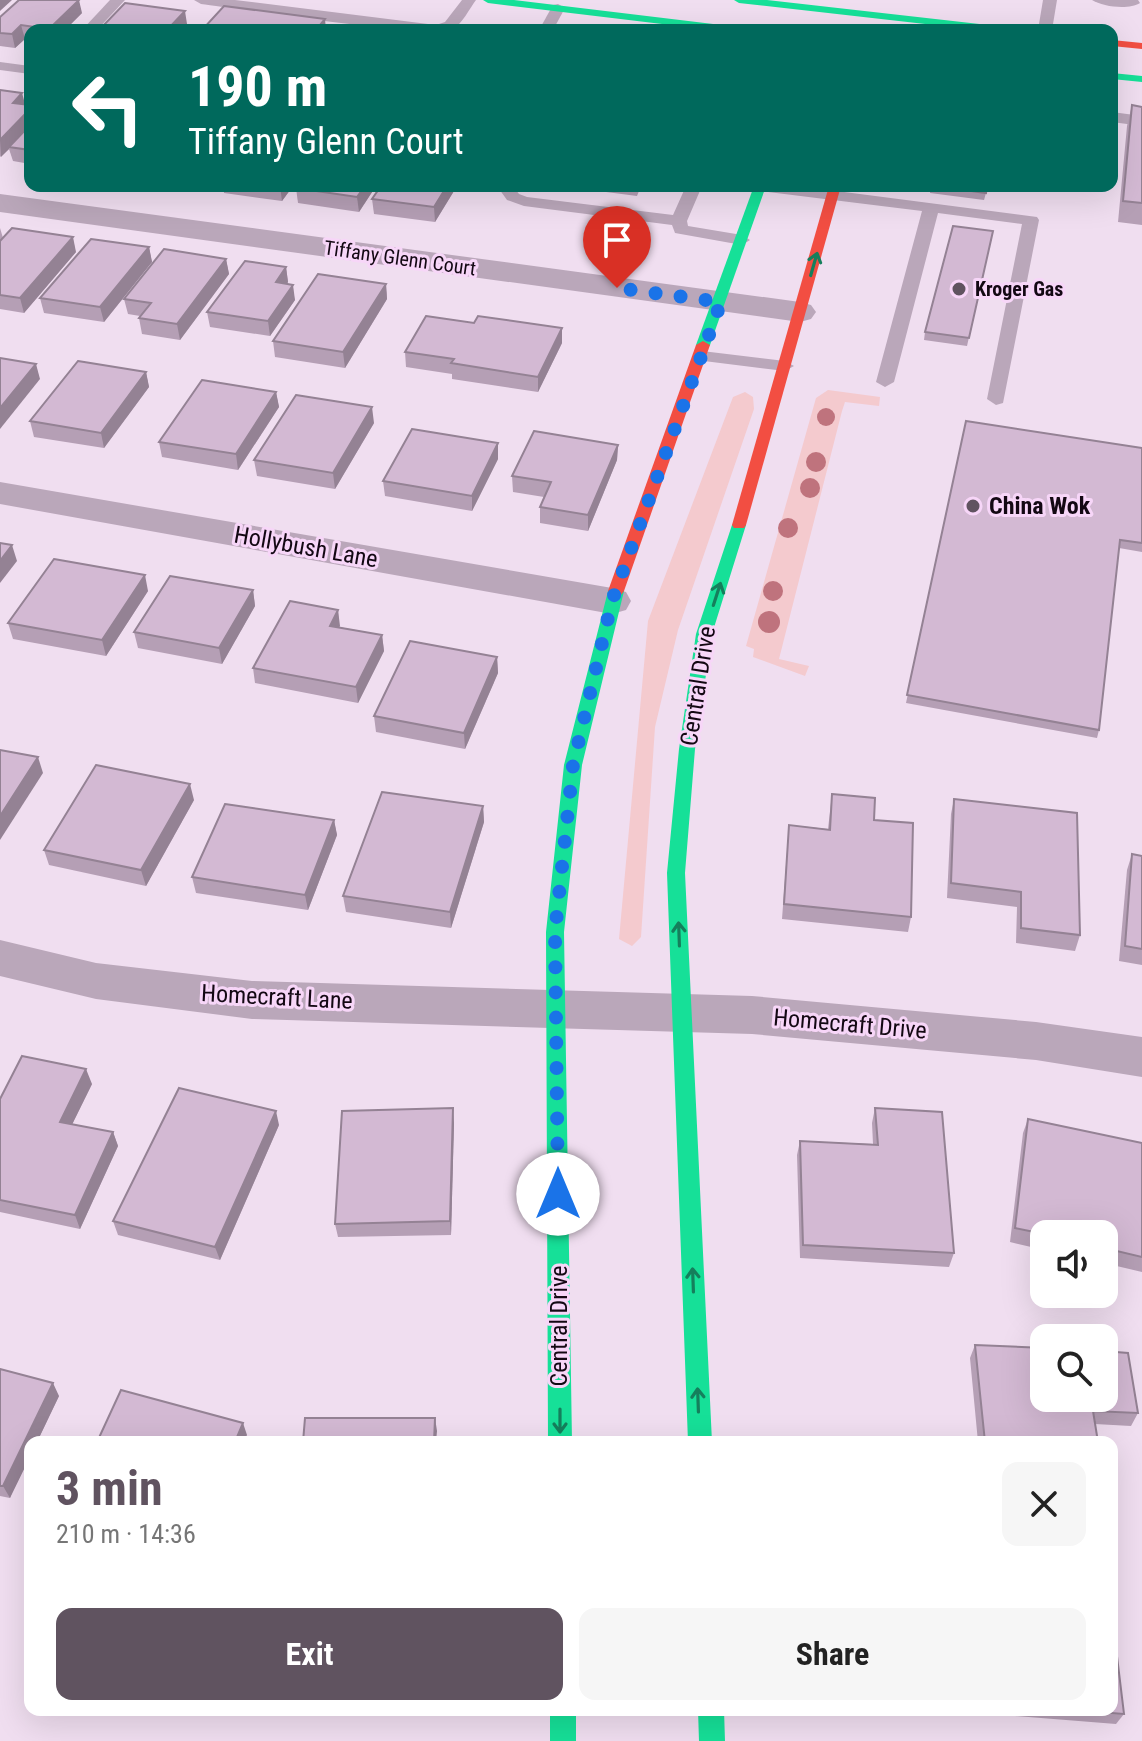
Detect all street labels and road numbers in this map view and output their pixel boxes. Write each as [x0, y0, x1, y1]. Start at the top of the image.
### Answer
street label: Tiffany Glenn Court [323, 235, 478, 281]
street label: Hollybush Lane [232, 521, 380, 573]
street label: Central Drive [675, 624, 721, 748]
street label: Homecraft Lane [201, 979, 353, 1015]
street label: Homecraft Drive [772, 1003, 928, 1045]
street label: Central Drive [545, 1266, 573, 1386]

